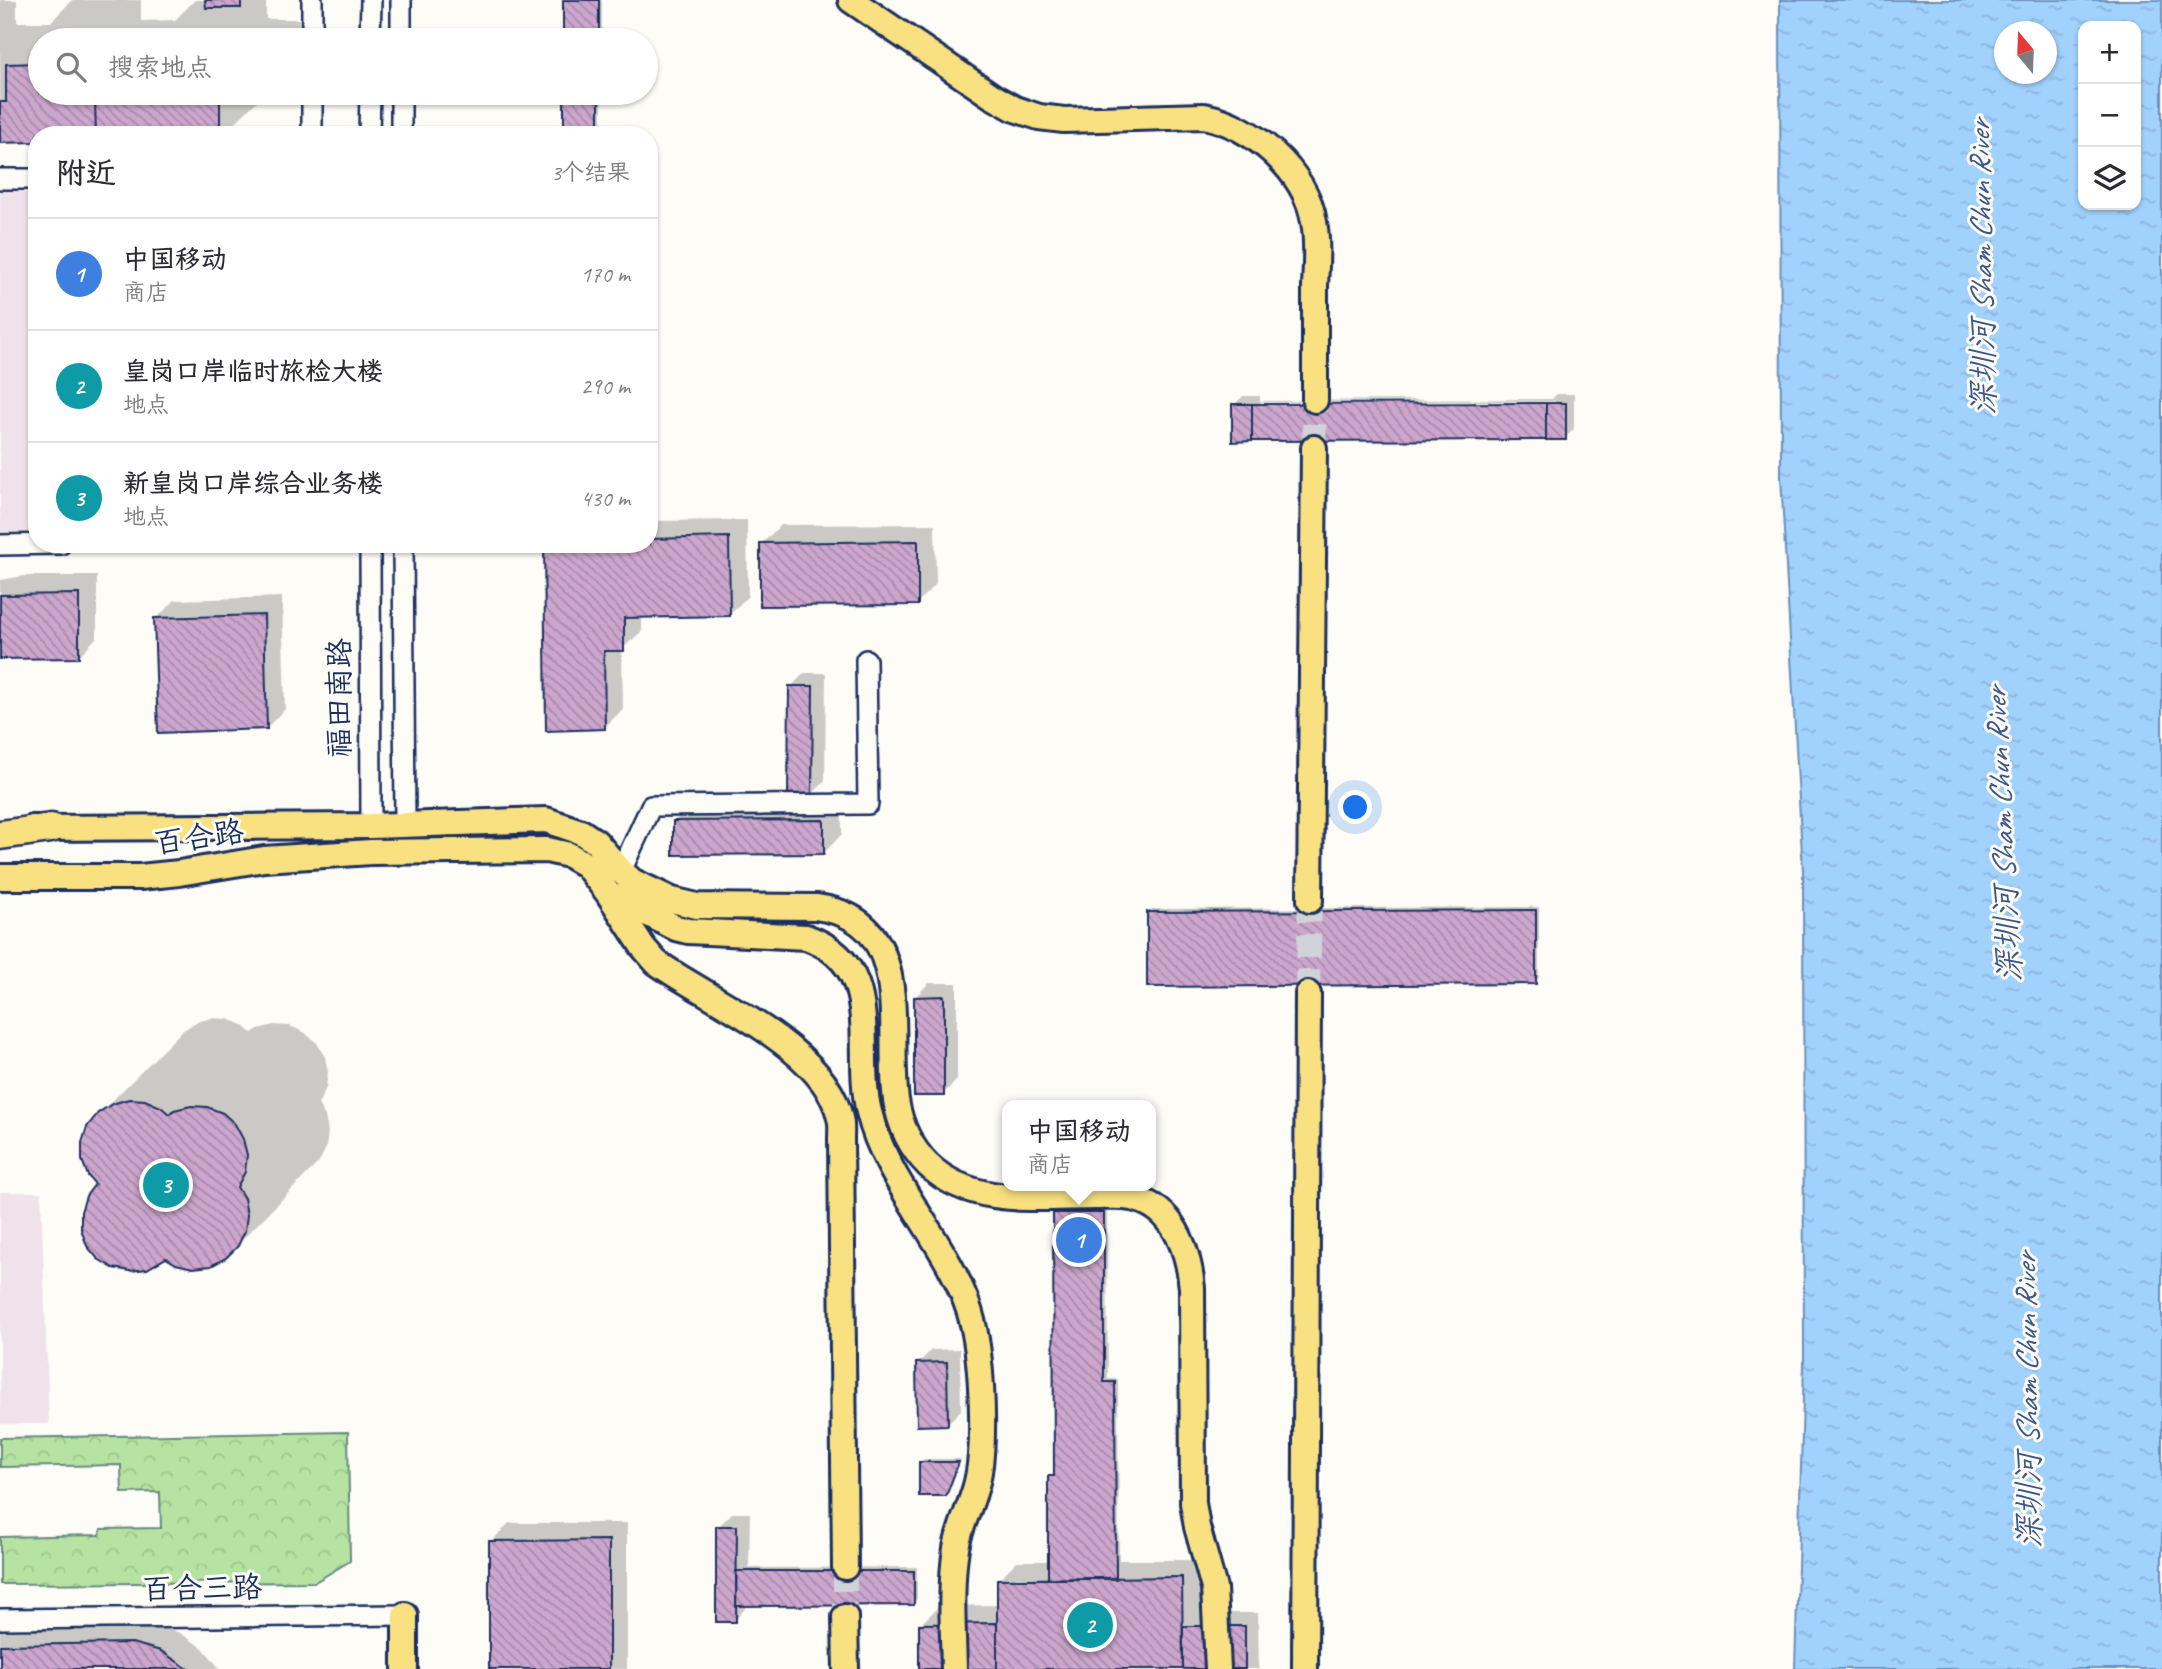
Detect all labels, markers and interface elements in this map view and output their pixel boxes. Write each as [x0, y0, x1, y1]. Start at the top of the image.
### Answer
north arrow [1994, 21, 2057, 84]
map controls [2078, 21, 2141, 210]
button: + [2078, 21, 2141, 84]
search box [28, 28, 658, 105]
icon: search [52, 48, 90, 86]
text: 搜索地点 [108, 51, 212, 84]
button: − [2078, 84, 2141, 147]
water label: 深圳河 Sham Chun River [1958, 115, 2005, 416]
button: layers [2078, 147, 2141, 210]
text: 附近 [56, 154, 116, 192]
text: 3个结果 [551, 158, 630, 187]
text: 中国移动 [123, 243, 227, 276]
text: 1 [74, 260, 84, 289]
text: 170 m [581, 260, 630, 289]
text: 商店 [123, 278, 169, 307]
text: 皇岗口岸临时旅检大楼 [123, 355, 383, 388]
text: 2 [74, 372, 84, 401]
text: 290 m [581, 372, 630, 401]
text: 地点 [123, 390, 169, 419]
text: 新皇岗口岸综合业务楼 [123, 467, 383, 500]
text: 3 [74, 484, 84, 513]
text: 430 m [581, 484, 630, 513]
text: 地点 [123, 502, 169, 531]
street label: 福田南路 [320, 638, 358, 758]
water label: 深圳河 Sham Chun River [1974, 681, 2031, 983]
your location [1338, 790, 1372, 824]
street label: 百合路 [152, 812, 246, 862]
popup [1002, 1100, 1156, 1191]
text: 中国移动 [1027, 1115, 1131, 1148]
text: 商店 [1027, 1150, 1073, 1179]
pin: 3 [143, 1159, 189, 1211]
pin: 1 [1056, 1214, 1102, 1266]
water label: 深圳河 Sham Chun River [2004, 1248, 2051, 1549]
street label: 百合三路 [142, 1568, 262, 1608]
pin: 2 [1067, 1599, 1113, 1651]

